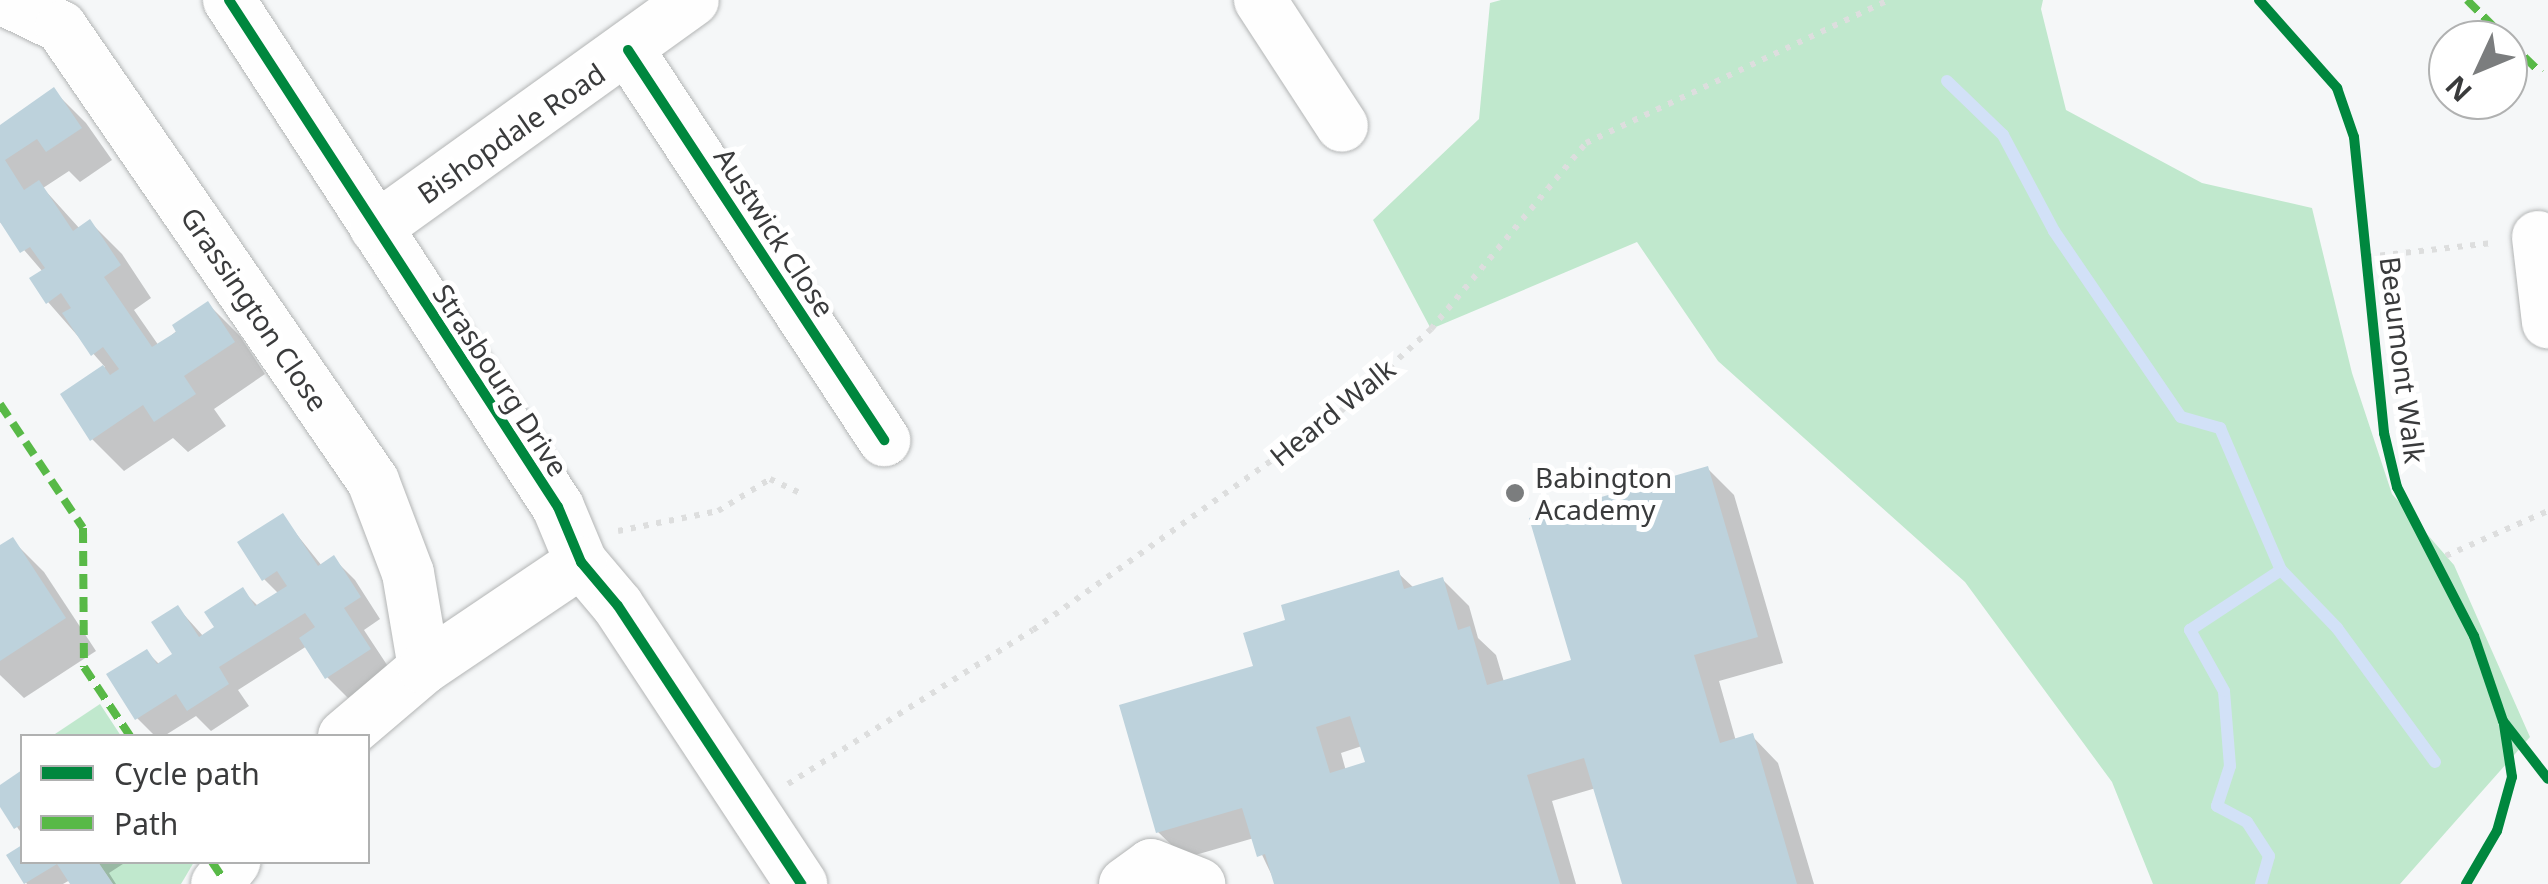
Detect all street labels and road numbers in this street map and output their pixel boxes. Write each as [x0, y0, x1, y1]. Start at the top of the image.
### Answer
street label: Bishopdale Road [411, 56, 611, 210]
street label: Austwick Close [708, 141, 842, 323]
street label: Grassington Close [174, 201, 336, 417]
street label: Beaumont Walk [2374, 255, 2432, 465]
street label: Strasbourg Drive [426, 278, 576, 482]
street label: Heard Walk [1263, 351, 1401, 473]

